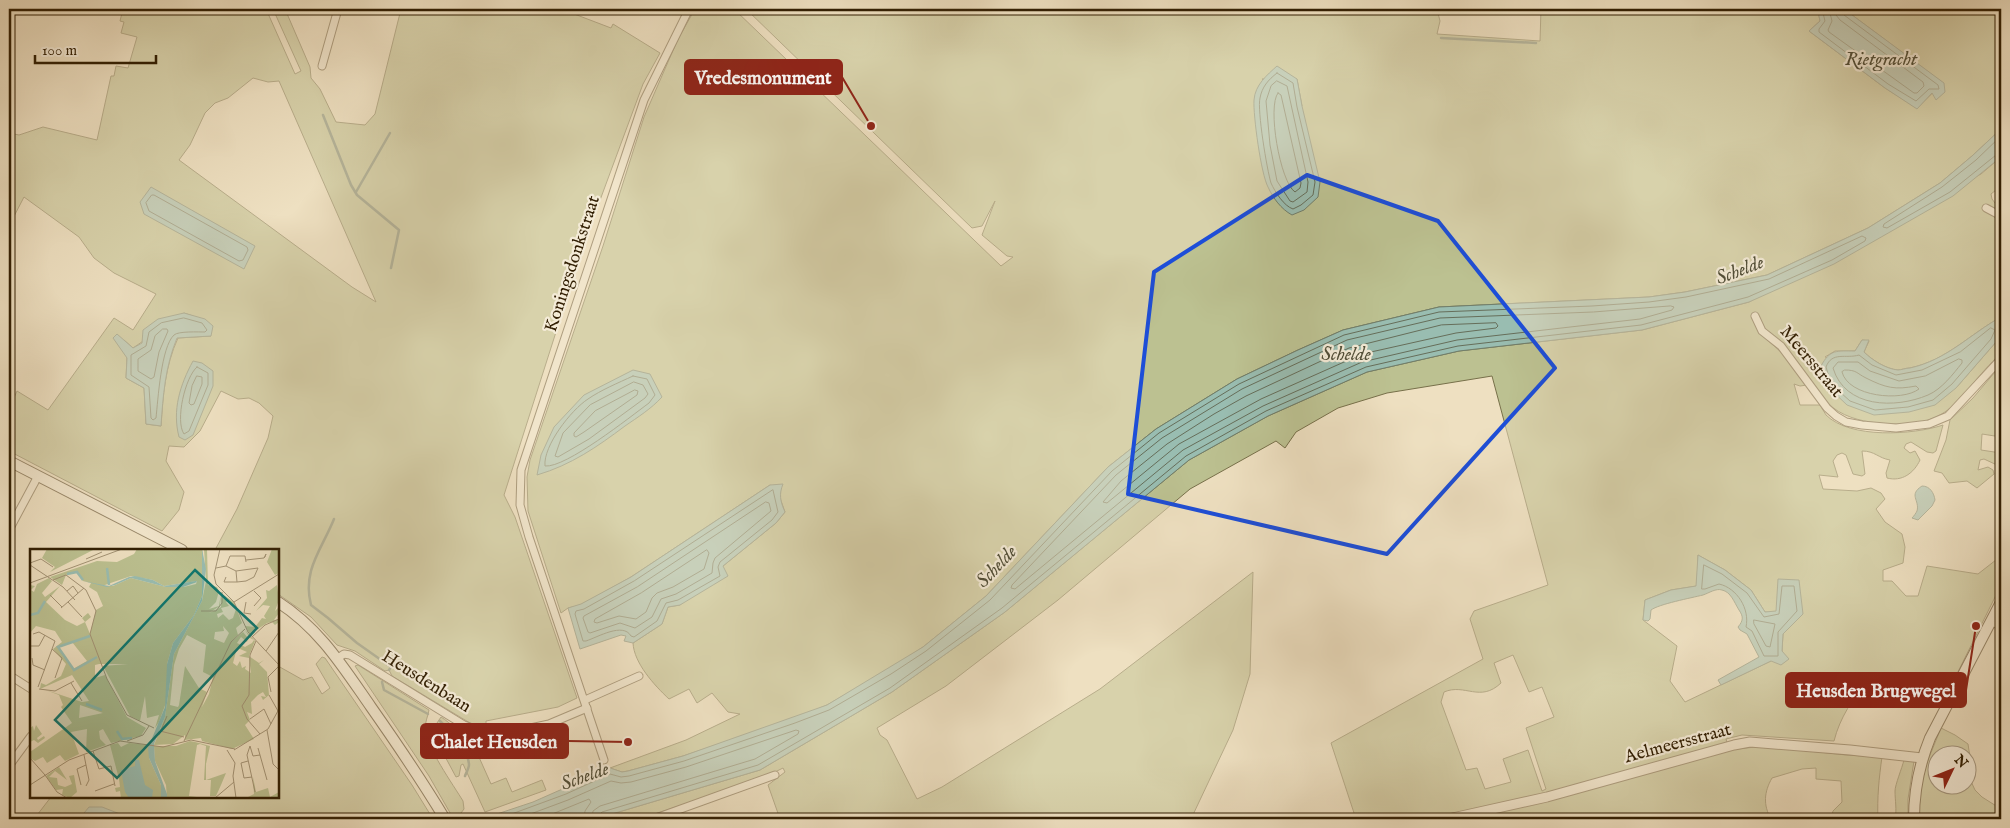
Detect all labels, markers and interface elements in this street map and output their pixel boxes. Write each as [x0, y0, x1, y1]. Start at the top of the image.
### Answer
scale bar [35, 32, 156, 64]
text: 100 m [42, 41, 78, 60]
water label: Rietgracht [1845, 48, 1918, 72]
callout: Vredesmonument [685, 60, 842, 94]
text: Vredesmonument [693, 67, 832, 91]
street label: Koningsdonkstraat [540, 193, 606, 335]
water label: Schelde [1713, 251, 1768, 291]
street label: Meersstraat [1774, 321, 1848, 403]
water label: Schelde [1321, 343, 1371, 367]
water label: Schelde [971, 540, 1023, 593]
inset map [30, 549, 279, 798]
street label: Heusdenbaan [377, 645, 475, 719]
callout: Heusden Brugwegel [1786, 673, 1966, 707]
text: Heusden Brugwegel [1796, 680, 1957, 704]
street label: Aelmeersstraat [1621, 719, 1734, 770]
callout: Chalet Heusden [421, 724, 568, 758]
text: Chalet Heusden [431, 731, 557, 755]
north arrow [1928, 746, 1978, 796]
text: N [1949, 751, 1971, 772]
water label: Schelde [558, 757, 613, 797]

